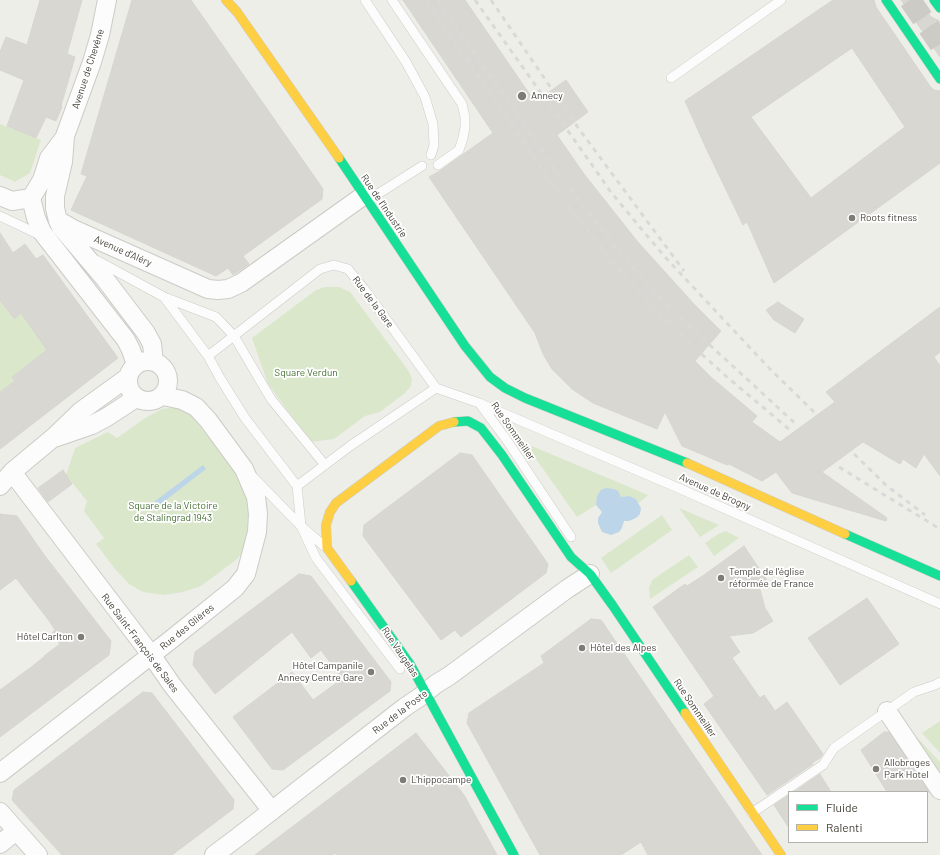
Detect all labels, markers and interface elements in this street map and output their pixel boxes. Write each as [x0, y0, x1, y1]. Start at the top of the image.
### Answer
street label: Avenue de Chevêne [69, 27, 107, 111]
marker: Annecy [516, 90, 528, 102]
place label: Annecy [531, 90, 563, 102]
street label: Rue de l'Industrie [358, 172, 410, 240]
place label: Roots fitness [860, 212, 917, 224]
marker: Roots fitness [847, 213, 857, 223]
street label: Avenue d'Aléry [92, 233, 154, 269]
street label: Rue de la Gare [350, 274, 396, 330]
park label: Square Verdun [274, 367, 338, 379]
street label: Rue Sommeiller [489, 400, 537, 462]
street label: Avenue de Brogny [677, 471, 753, 513]
park label: Square de la Victoire de Stalingrad 1943 [129, 500, 217, 524]
place label: Temple de l'église réformée de France [729, 566, 814, 590]
marker: Temple de l'église réformée de France [716, 573, 726, 583]
street label: Rue Saint-François de Sales [99, 591, 181, 695]
street label: Rue des Glières [157, 601, 217, 653]
street label: Rue Vaugelas [379, 625, 421, 679]
place label: Hôtel Carlton [17, 631, 73, 643]
marker: Hôtel Carlton [76, 632, 86, 642]
place label: Hôtel des Alpes [590, 642, 656, 654]
marker: Hôtel des Alpes [577, 643, 587, 653]
place label: Hôtel Campanile Annecy Centre Gare [278, 660, 363, 684]
marker: Hôtel Campanile Annecy Centre Gare [366, 667, 376, 677]
street label: Rue Sommeiller [671, 676, 719, 740]
street label: Rue de la Poste [370, 687, 430, 737]
place label: Allobroges Park Hotel [884, 757, 930, 780]
marker: Allobroges Park Hotel [871, 764, 881, 774]
place label: L'hippocampe [411, 774, 471, 786]
marker: L'hippocampe [398, 775, 408, 785]
legend [788, 791, 928, 843]
text: Fluide [826, 800, 858, 814]
text: Ralenti [826, 820, 863, 834]

